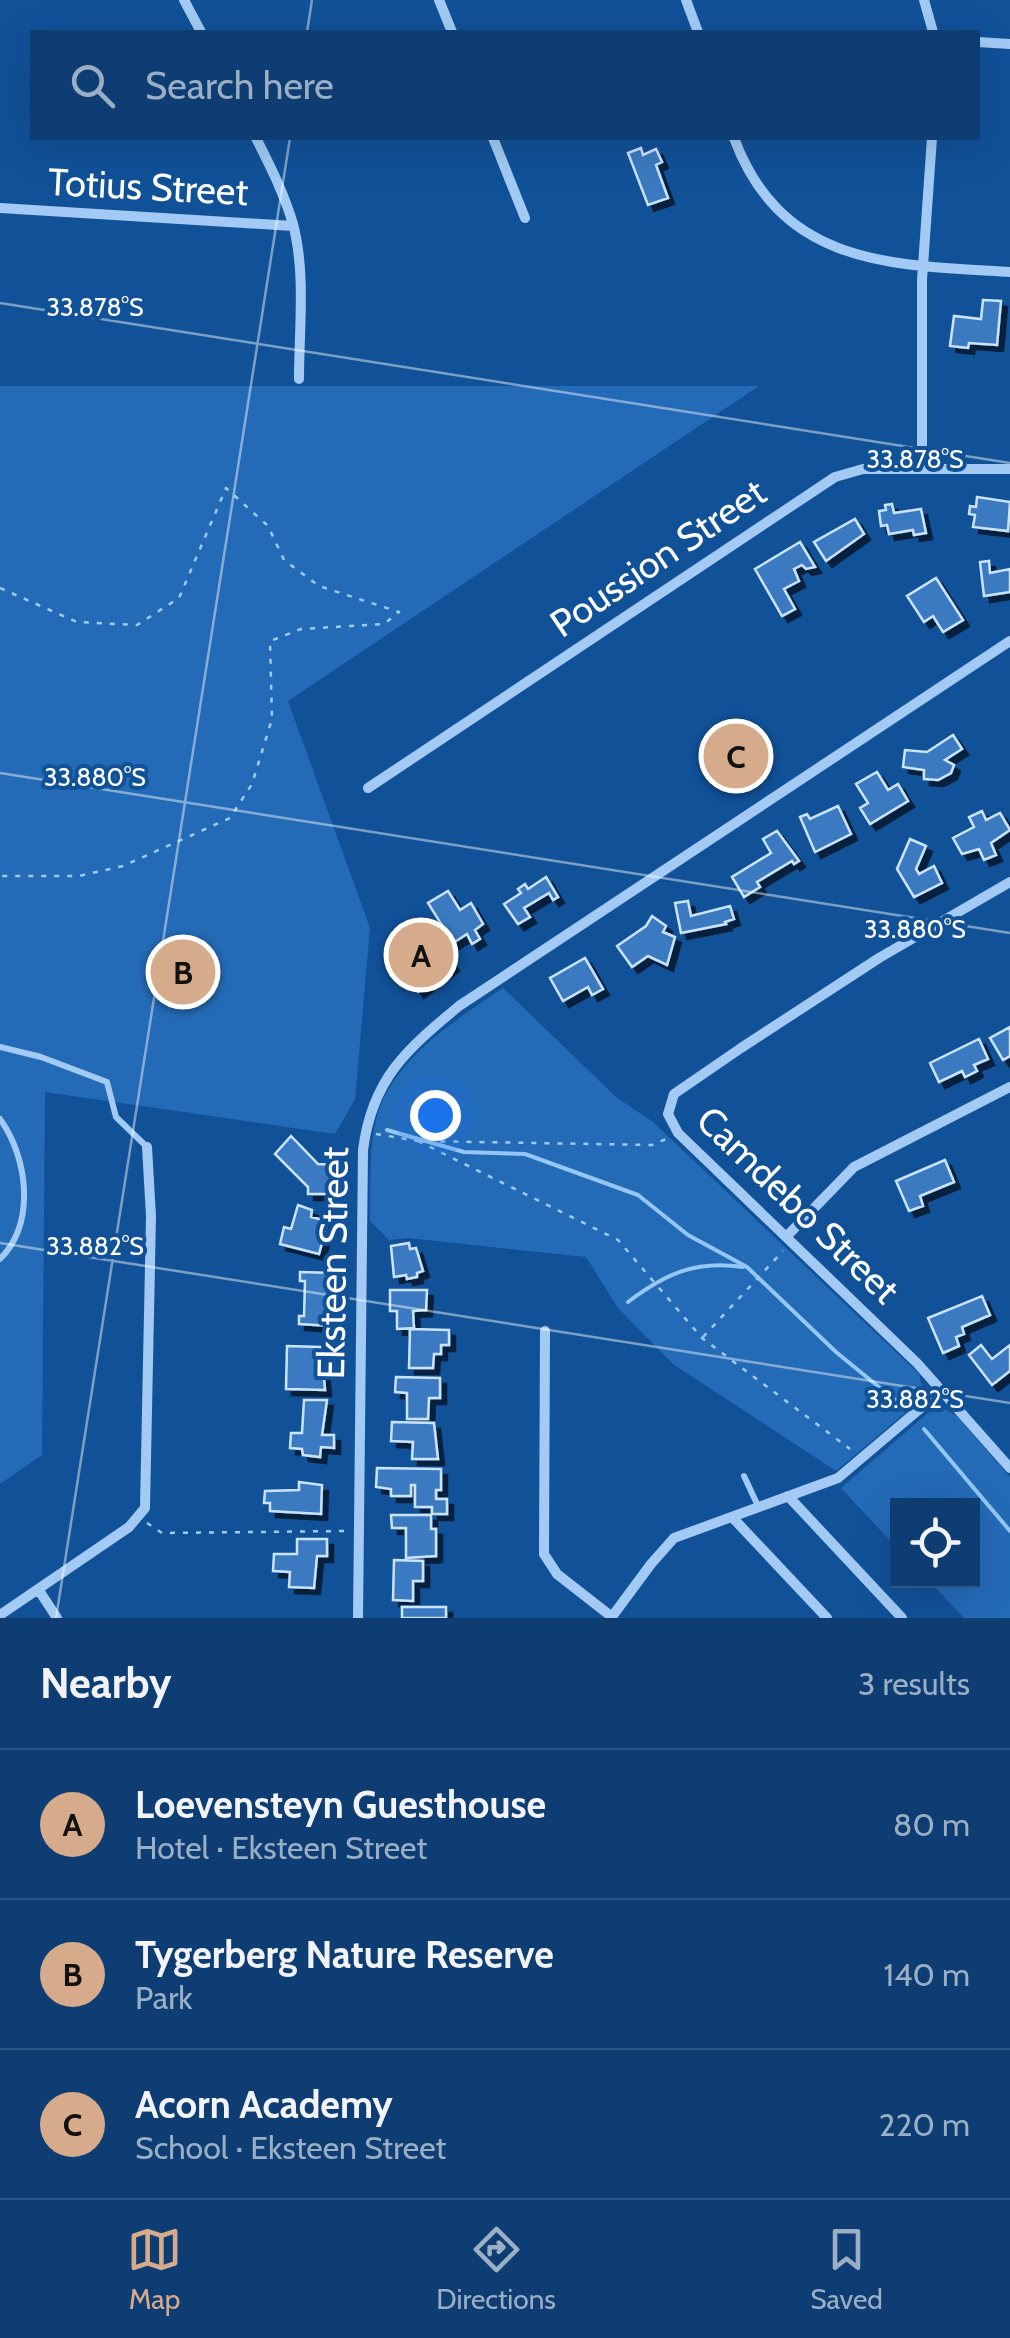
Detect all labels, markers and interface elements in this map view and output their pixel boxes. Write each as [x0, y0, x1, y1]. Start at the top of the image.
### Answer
search box [30, 30, 980, 140]
icon: search [65, 58, 120, 113]
text: Search here [145, 62, 334, 109]
street label: Totius Street [47, 158, 250, 215]
text: 33.878°S [46, 292, 144, 322]
text: 33.878°S [866, 444, 964, 474]
street label: Poussion Street [541, 468, 775, 647]
pin: C [704, 718, 768, 794]
text: 33.880°S [44, 762, 146, 792]
text: 33.880°S [864, 914, 966, 944]
pin: A [388, 918, 454, 992]
pin: B [150, 934, 216, 1010]
your location [410, 1090, 461, 1141]
street label: Camdebo Street [687, 1096, 910, 1313]
street label: Eksteen Street [307, 1146, 358, 1380]
text: 33.882°S [46, 1231, 144, 1261]
text: 33.882°S [866, 1384, 964, 1414]
map controls [890, 1498, 980, 1588]
button: locate [890, 1498, 980, 1588]
text: Nearby [40, 1657, 172, 1709]
text: 3 results [858, 1664, 970, 1703]
text: Loevensteyn Guesthouse [135, 1781, 546, 1828]
text: A [62, 1805, 83, 1844]
text: 80 m [893, 1805, 970, 1844]
text: Hotel · Eksteen Street [135, 1828, 427, 1867]
text: Tygerberg Nature Reserve [135, 1931, 554, 1978]
text: B [62, 1955, 83, 1994]
text: 140 m [883, 1955, 970, 1994]
text: Park [135, 1978, 193, 2017]
text: Acorn Academy [135, 2081, 393, 2128]
text: C [63, 2105, 82, 2144]
text: 220 m [879, 2105, 970, 2144]
text: School · Eksteen Street [135, 2128, 446, 2167]
tab: Map [127, 2222, 182, 2316]
tab: Directions [436, 2222, 556, 2316]
tab: Saved [810, 2222, 883, 2316]

